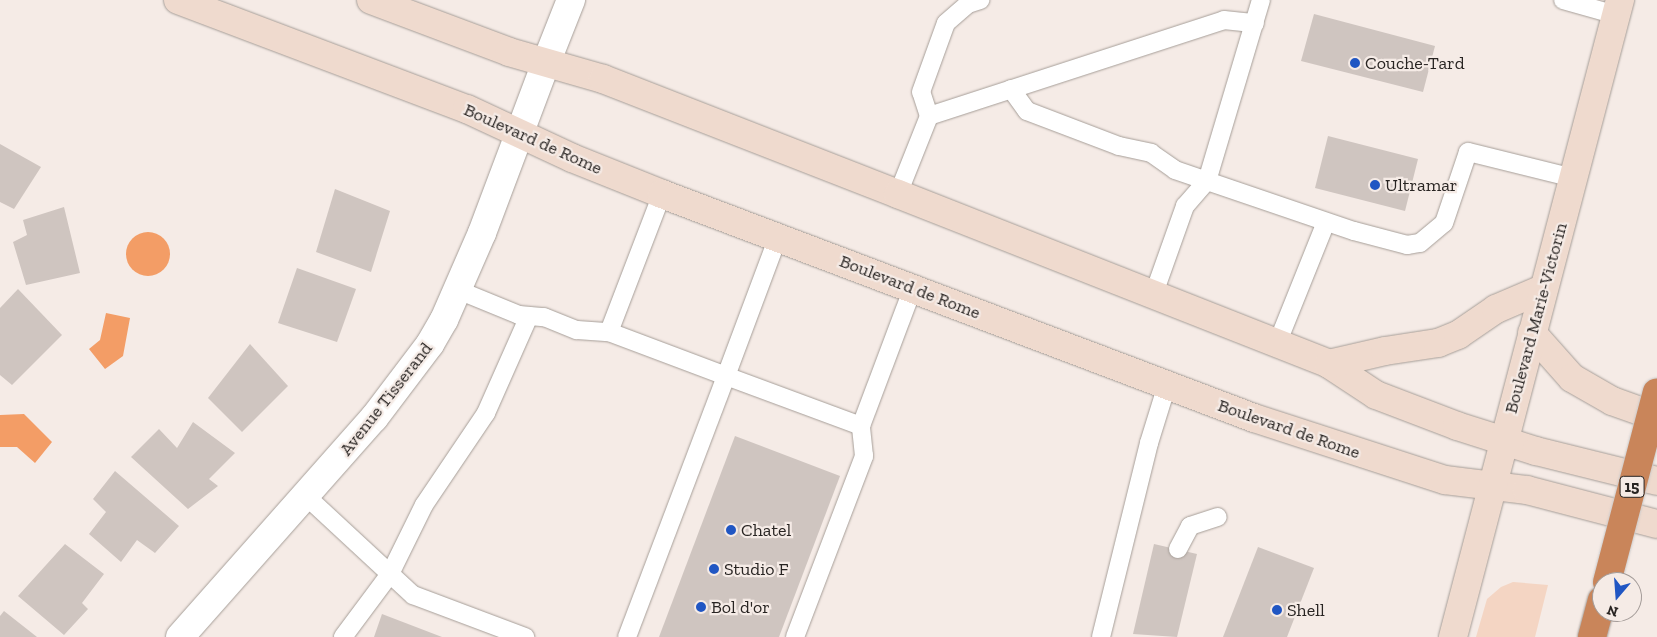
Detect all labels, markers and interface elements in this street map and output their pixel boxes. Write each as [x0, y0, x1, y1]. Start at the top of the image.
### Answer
place label: Couche-Tard [1365, 52, 1465, 74]
marker: Couche-Tard [1349, 57, 1361, 69]
street label: Boulevard de Rome [461, 99, 605, 179]
place label: Ultramar [1385, 174, 1457, 196]
marker: Ultramar [1369, 179, 1381, 191]
street label: Boulevard Marie-Victorin [1500, 220, 1572, 416]
street label: Boulevard de Rome [837, 250, 983, 324]
street label: Avenue Tisserand [335, 338, 437, 460]
street label: Boulevard de Rome [1215, 395, 1363, 463]
road number: 15 [1620, 474, 1644, 501]
place label: Chatel [741, 519, 791, 541]
marker: Chatel [725, 524, 737, 536]
place label: Studio F [724, 558, 789, 580]
marker: Studio F [708, 563, 720, 575]
north arrow [1592, 572, 1642, 622]
place label: Bol d'or [711, 596, 770, 618]
place label: Shell [1287, 599, 1325, 621]
marker: Bol d'or [695, 601, 707, 613]
text: N [1605, 601, 1620, 621]
marker: Shell [1271, 604, 1283, 616]

